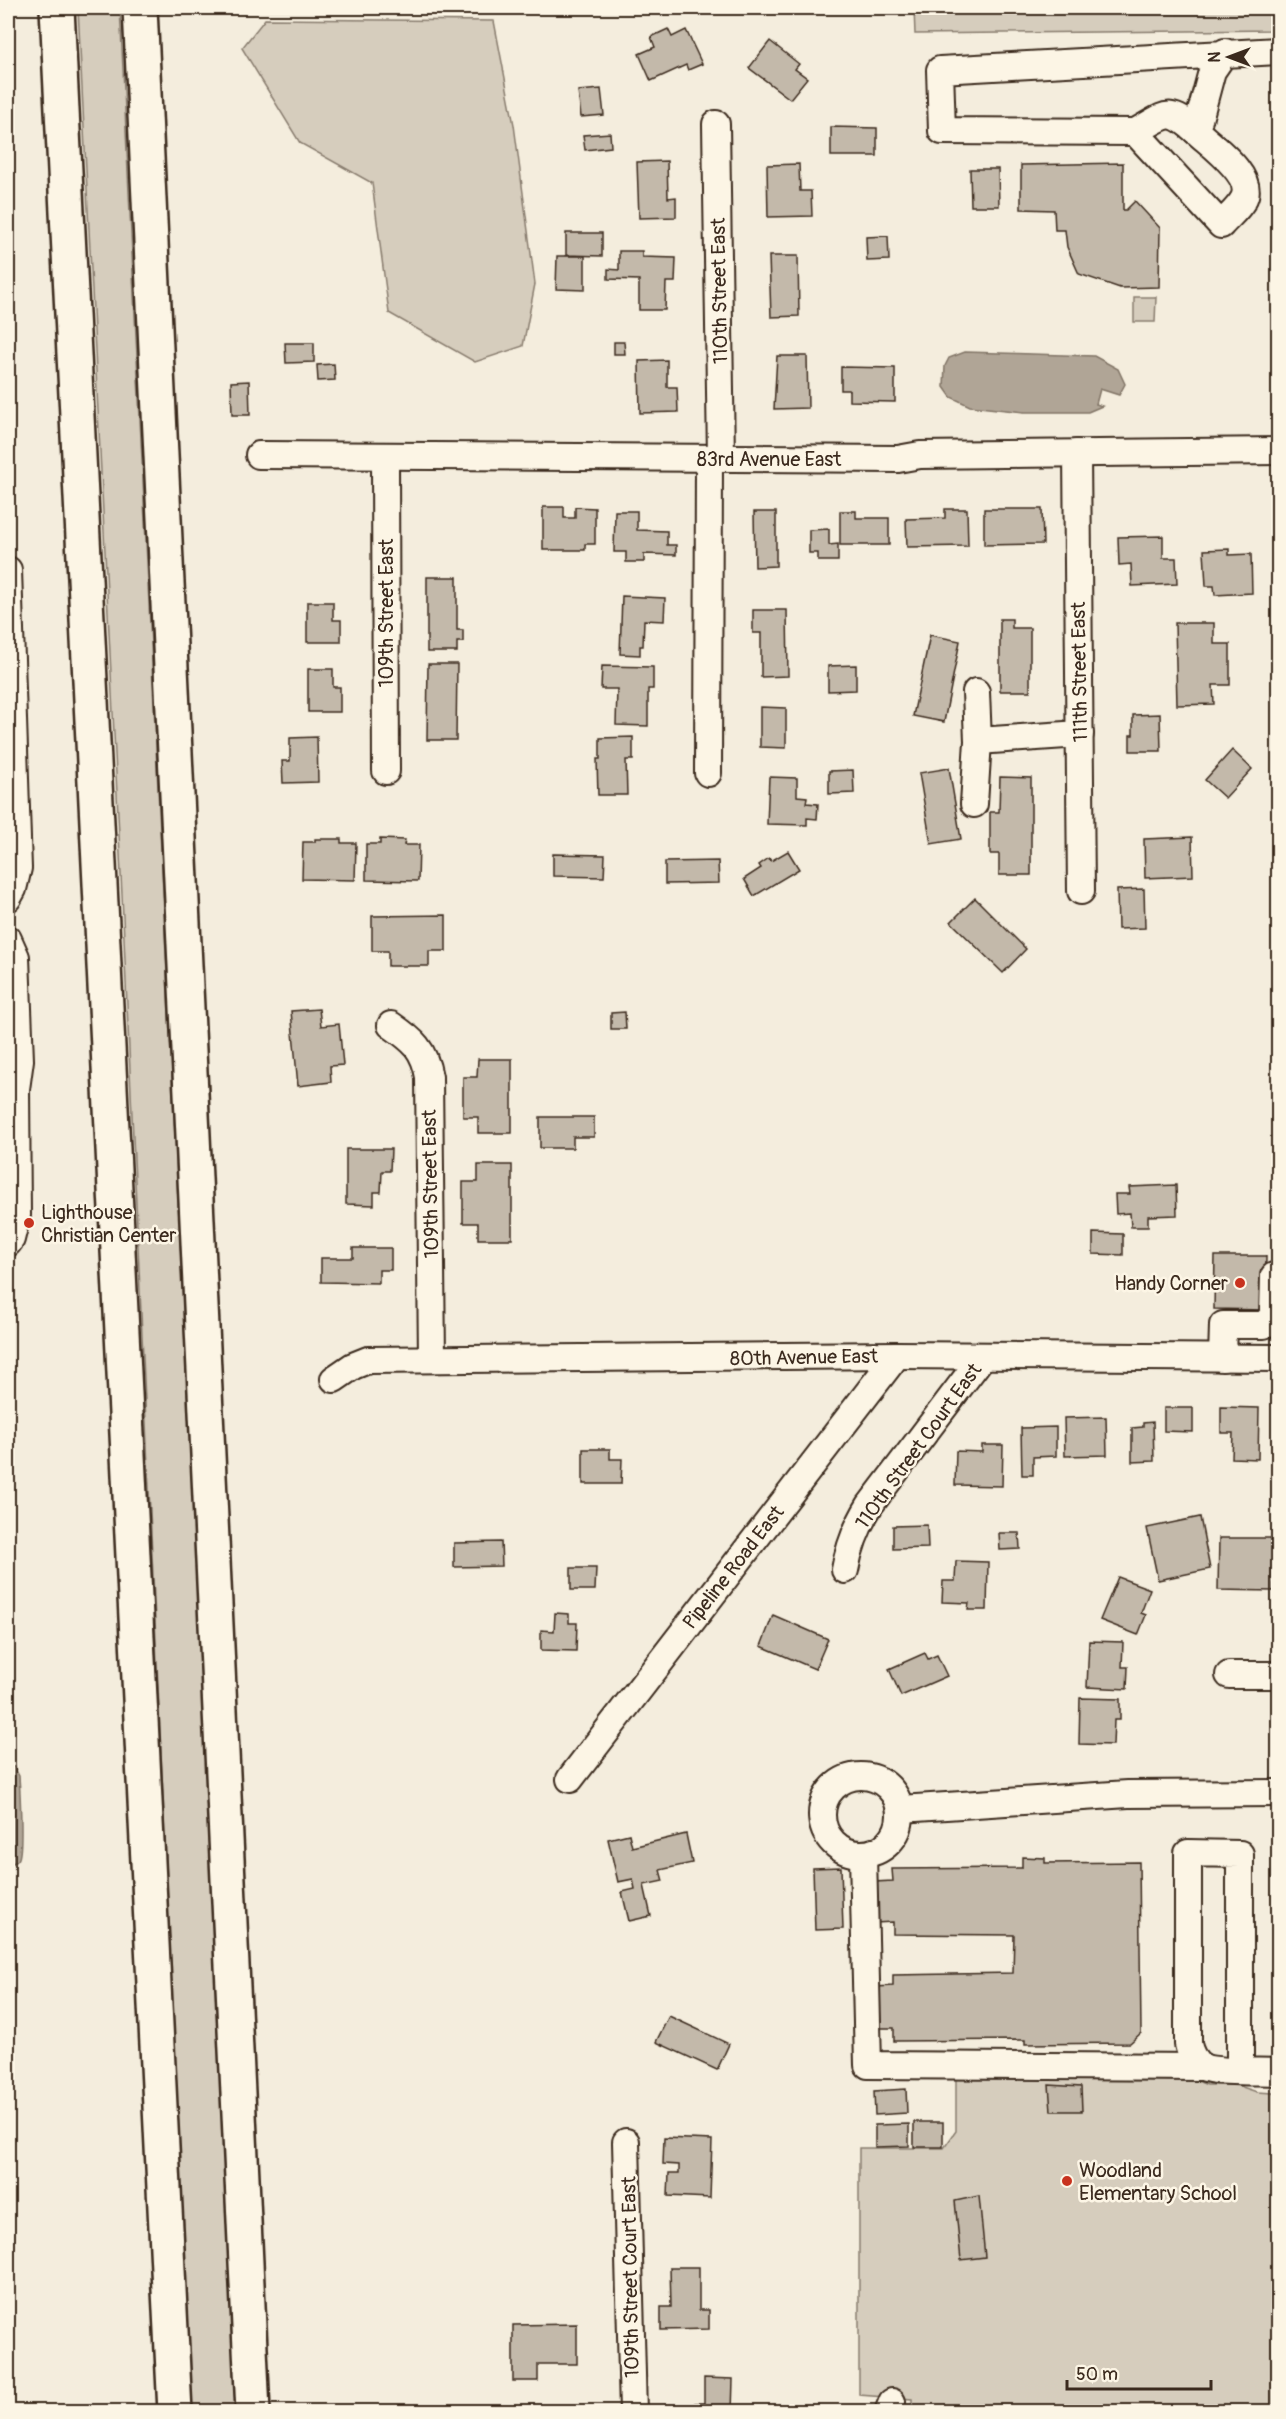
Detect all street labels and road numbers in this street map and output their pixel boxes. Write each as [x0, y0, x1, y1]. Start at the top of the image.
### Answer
street label: 110th Street East [706, 217, 733, 364]
street label: 83rd Avenue East [697, 447, 842, 472]
street label: 109th Street East [374, 538, 399, 687]
street label: 111th Street East [1066, 601, 1093, 742]
street label: 109th Street East [417, 1108, 444, 1259]
street label: 80th Avenue East [730, 1344, 879, 1371]
street label: 110th Street Court East [850, 1358, 988, 1534]
street label: Pipeline Road East [677, 1500, 790, 1634]
street label: 109th Street Court East [616, 2175, 645, 2378]

